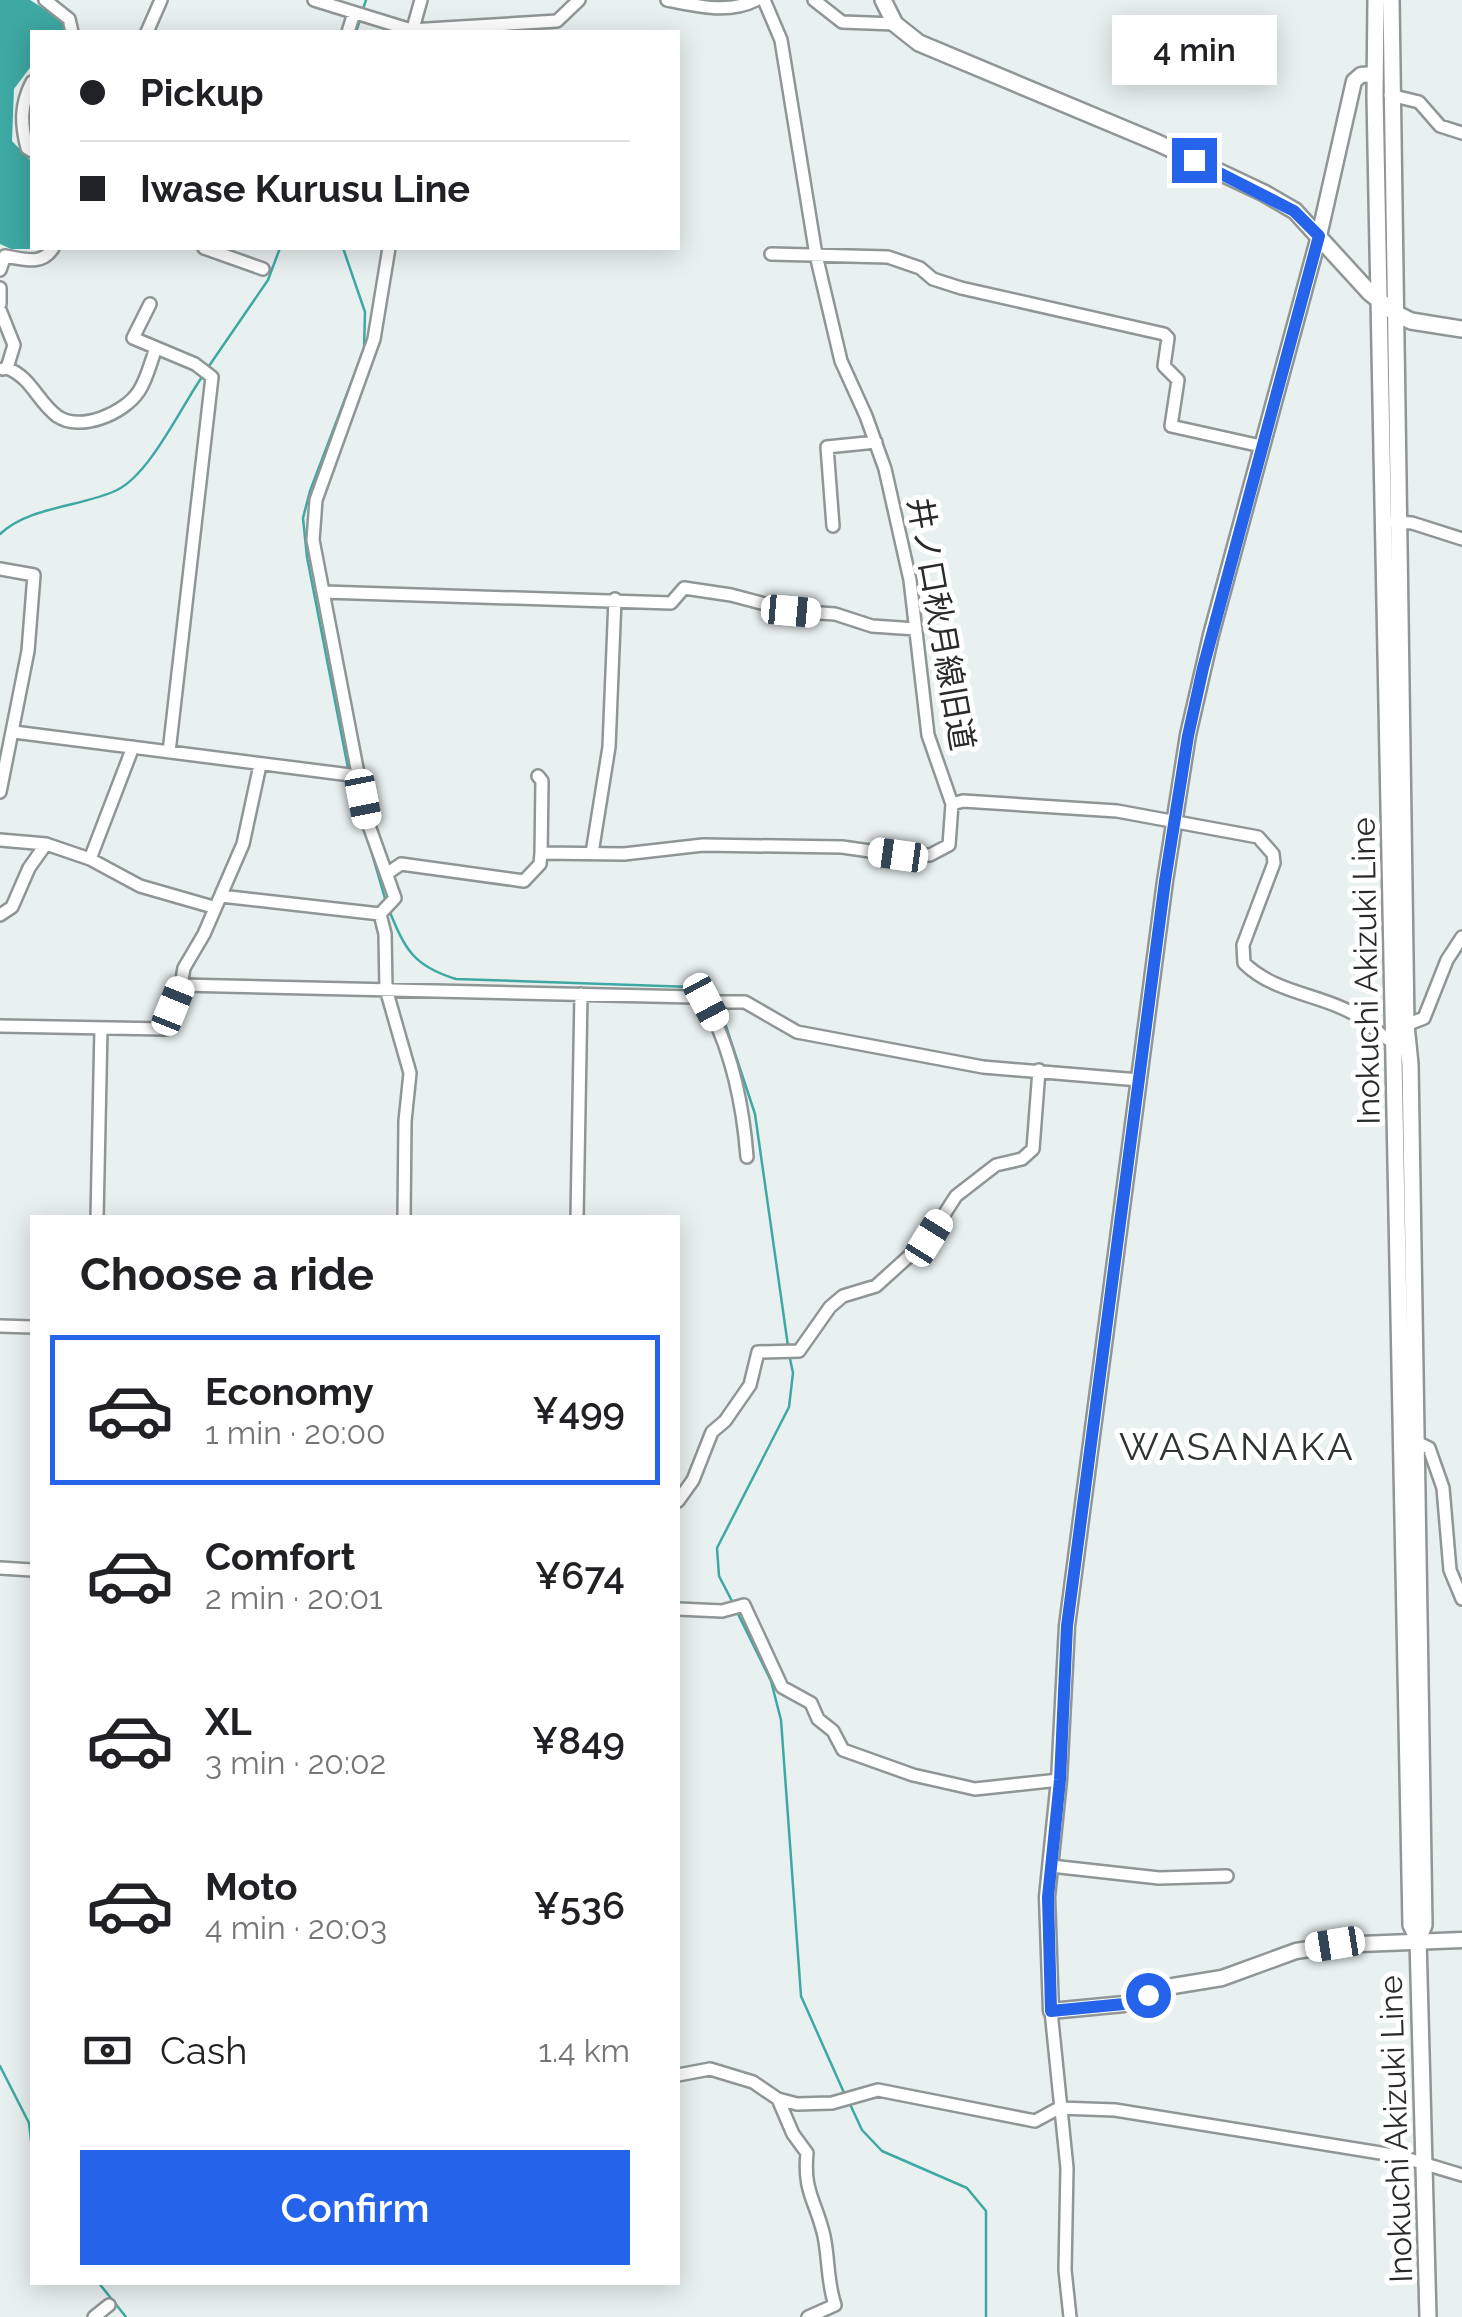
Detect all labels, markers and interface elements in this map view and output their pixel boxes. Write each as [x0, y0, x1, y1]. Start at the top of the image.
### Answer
callout: 4 min [1112, 15, 1276, 85]
text: 4 min [1153, 31, 1236, 68]
text: Pickup [140, 70, 264, 115]
route end [1172, 138, 1217, 183]
text: Iwase Kurusu Line [140, 166, 470, 211]
street label: 井ノ口秋月線旧道 [901, 495, 982, 753]
car [760, 593, 822, 629]
car [343, 767, 383, 831]
street label: Inokuchi Akizuki Line [1344, 817, 1387, 1125]
car [866, 836, 930, 874]
car [679, 968, 733, 1036]
car [148, 973, 198, 1039]
car [900, 1205, 958, 1271]
text: Choose a ride [80, 1248, 374, 1301]
icon: car [85, 1365, 175, 1455]
text: Economy [205, 1369, 374, 1414]
text: ¥499 [532, 1388, 625, 1433]
text: 1 min · 20:00 [205, 1414, 386, 1451]
district label: WASANAKA [1119, 1424, 1355, 1469]
icon: car [85, 1530, 175, 1620]
text: Comfort [205, 1534, 355, 1579]
text: ¥674 [535, 1553, 625, 1598]
text: 2 min · 20:01 [205, 1579, 383, 1616]
icon: car [85, 1695, 175, 1785]
text: XL [205, 1699, 252, 1744]
text: ¥849 [532, 1718, 625, 1763]
text: 3 min · 20:02 [205, 1744, 386, 1781]
icon: car [85, 1860, 175, 1950]
text: Moto [205, 1864, 298, 1909]
text: ¥536 [534, 1883, 625, 1928]
text: 4 min · 20:03 [205, 1909, 387, 1946]
car [1303, 1924, 1367, 1964]
route start [1126, 1973, 1171, 2018]
street label: Inokuchi Akizuki Line [1372, 1975, 1419, 2283]
icon: cash [80, 2023, 135, 2078]
text: Cash [160, 2028, 247, 2073]
text: 1.4 km [538, 2032, 630, 2069]
button: Confirm [80, 2150, 630, 2265]

